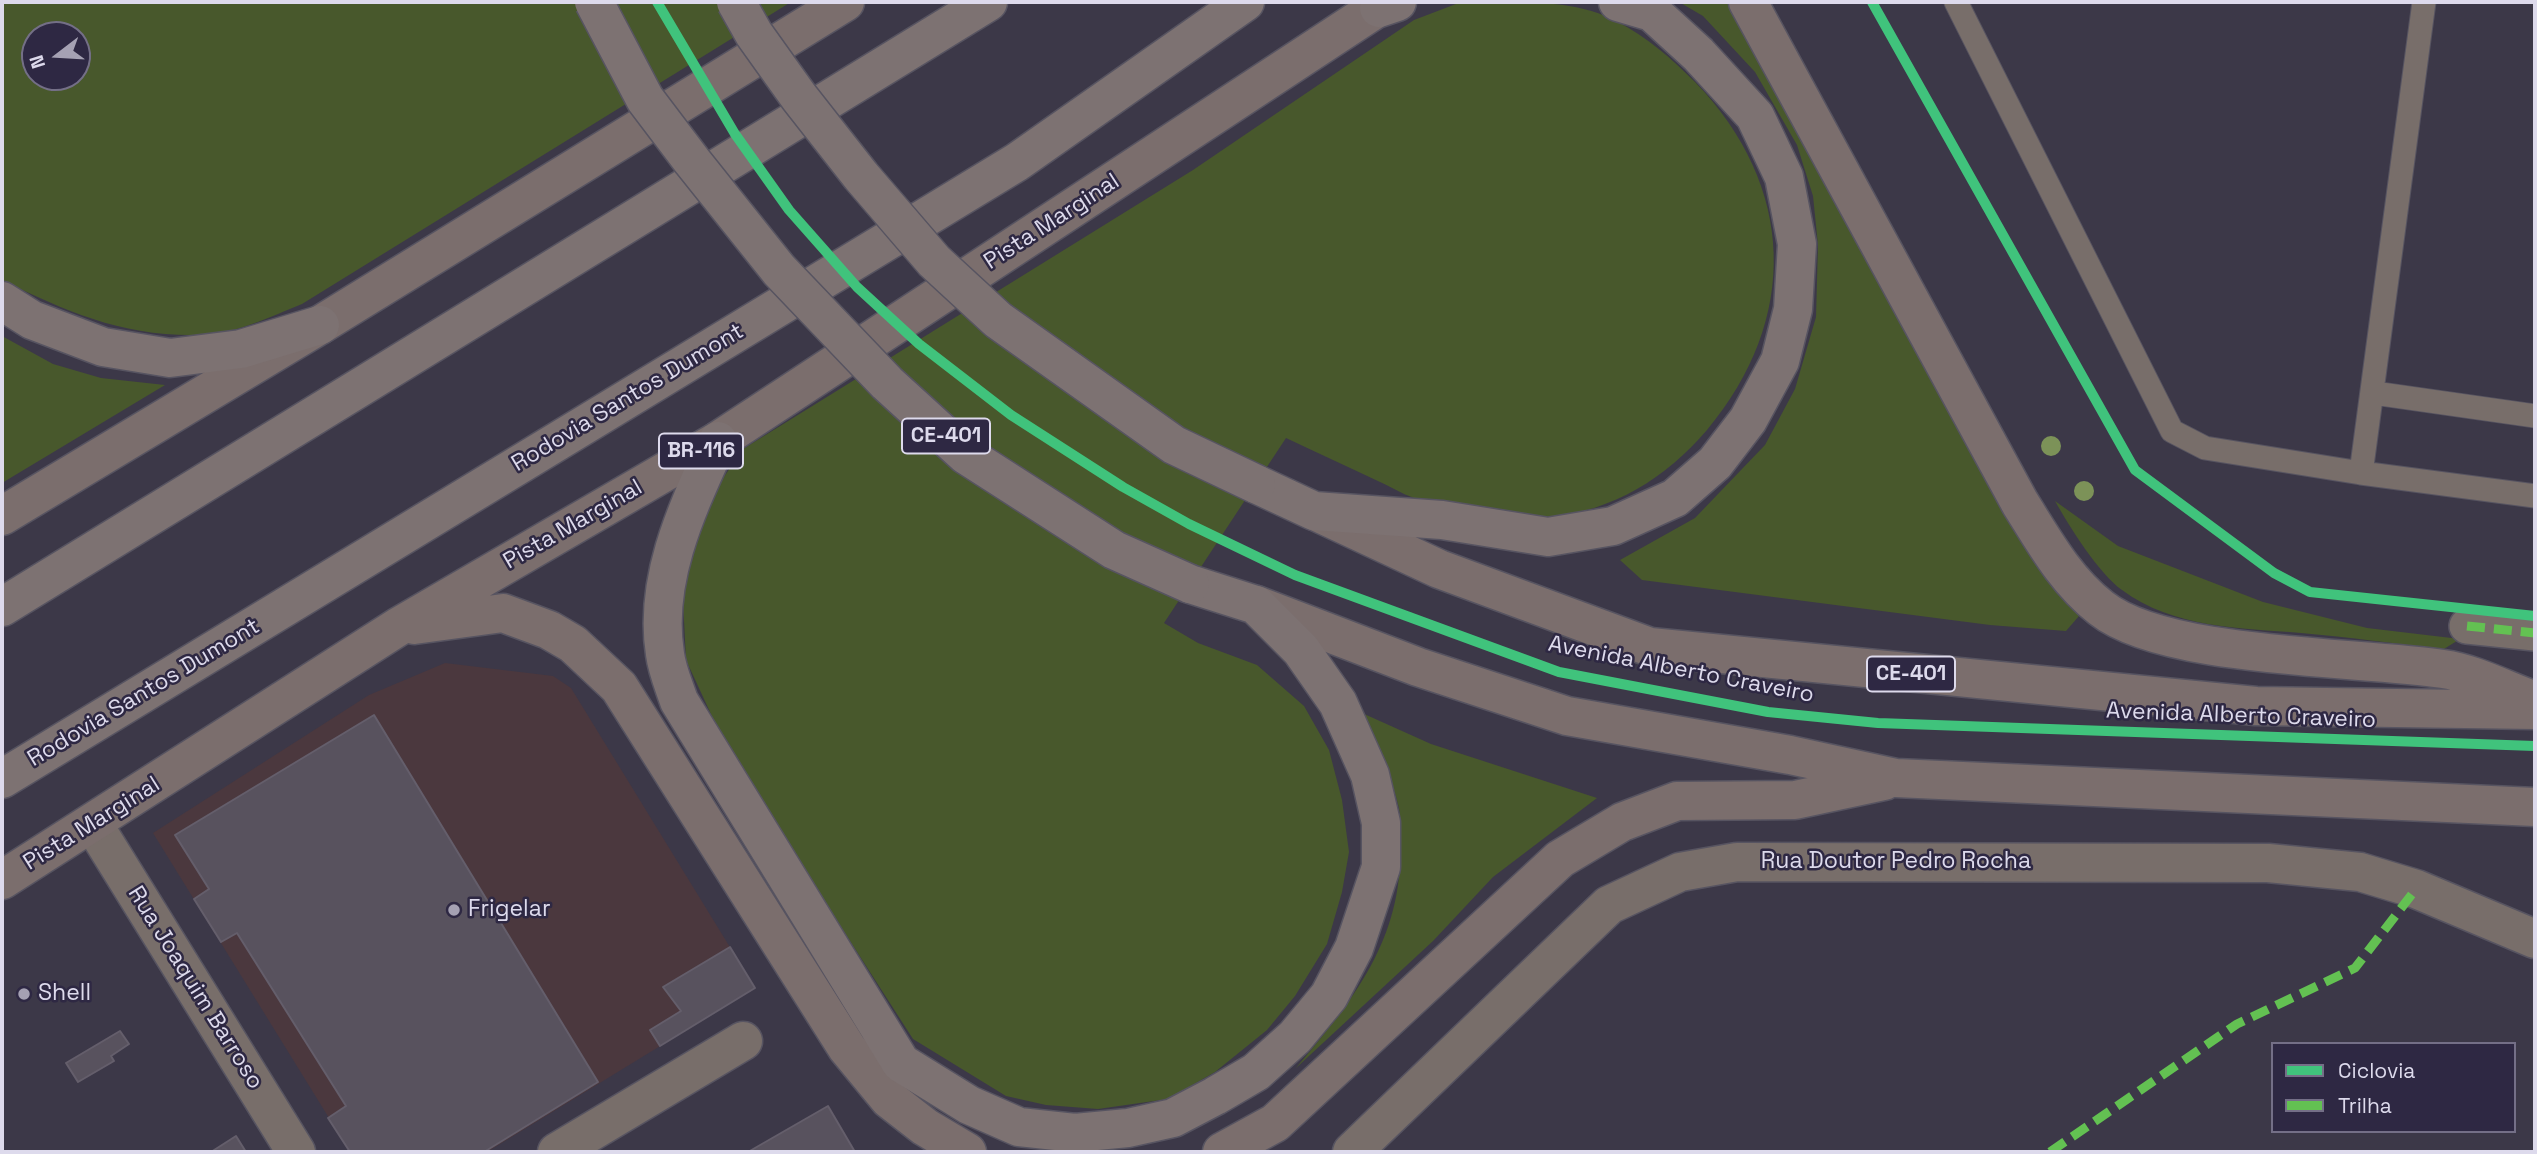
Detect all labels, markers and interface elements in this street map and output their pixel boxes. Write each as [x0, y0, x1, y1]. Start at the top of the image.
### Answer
north arrow [21, 21, 91, 91]
text: N [24, 52, 51, 71]
street label: Pista Marginal [979, 168, 1125, 276]
street label: Rodovia Santos Dumont [507, 318, 749, 478]
road number: CE-401 [902, 418, 990, 453]
road number: BR-116 [659, 434, 743, 468]
street label: Pista Marginal [499, 474, 647, 576]
street label: Rodovia Santos Dumont [23, 613, 265, 773]
street label: Avenida Alberto Craveiro [1546, 631, 1816, 709]
road number: CE-401 [1867, 656, 1955, 692]
street label: Avenida Alberto Craveiro [2106, 697, 2376, 735]
street label: Pista Marginal [19, 771, 165, 877]
street label: Rua Doutor Pedro Rocha [1761, 848, 2031, 876]
street label: Rua Joaquim Barroso [121, 881, 269, 1095]
place label: Frigelar [468, 896, 551, 924]
marker: Frigelar [446, 902, 462, 918]
place label: Shell [38, 980, 91, 1008]
marker: Shell [16, 986, 32, 1002]
legend [2271, 1042, 2516, 1133]
text: Ciclovia [2338, 1057, 2415, 1084]
text: Trilha [2338, 1092, 2392, 1119]

